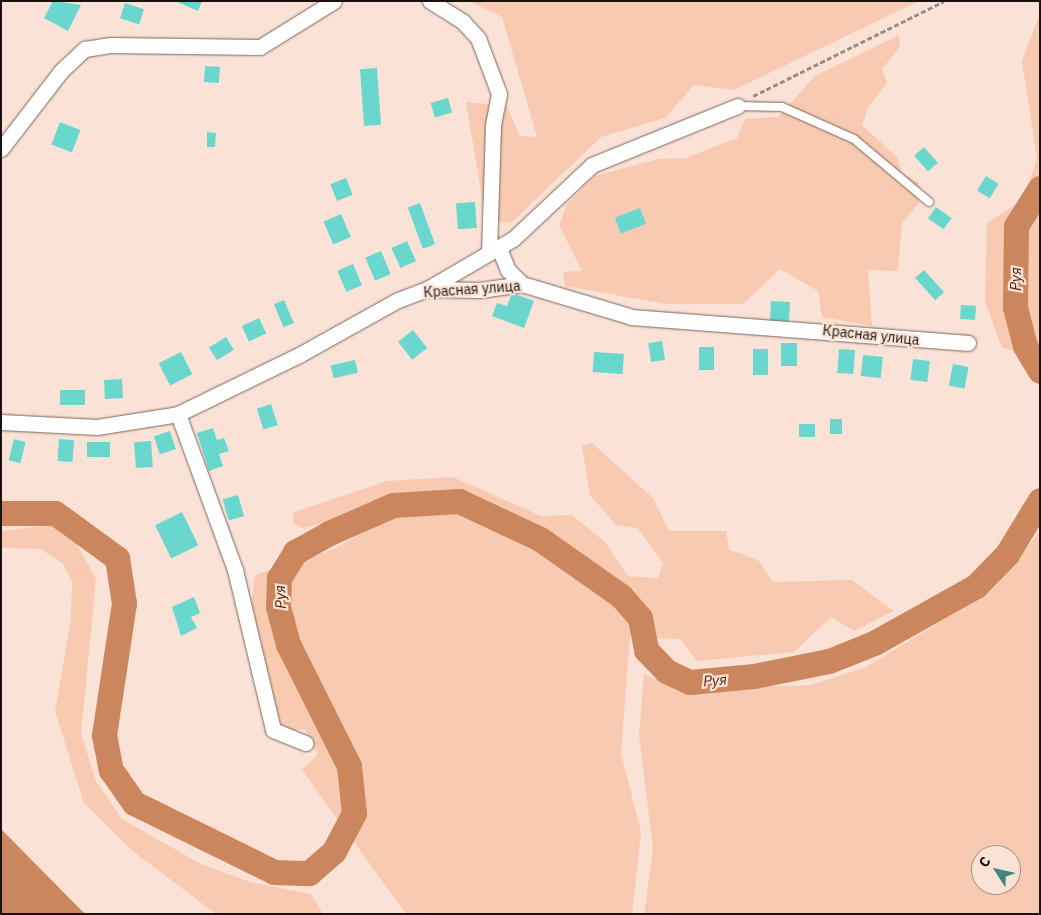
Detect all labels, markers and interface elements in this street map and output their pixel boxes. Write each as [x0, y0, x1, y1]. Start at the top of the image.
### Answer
water label: Руя [1007, 267, 1025, 291]
street label: Красная улица [423, 277, 521, 301]
street label: Красная улица [822, 322, 920, 348]
water label: Руя [270, 585, 290, 609]
water label: Руя [702, 670, 728, 690]
north arrow [971, 845, 1021, 895]
text: С [975, 853, 995, 871]

